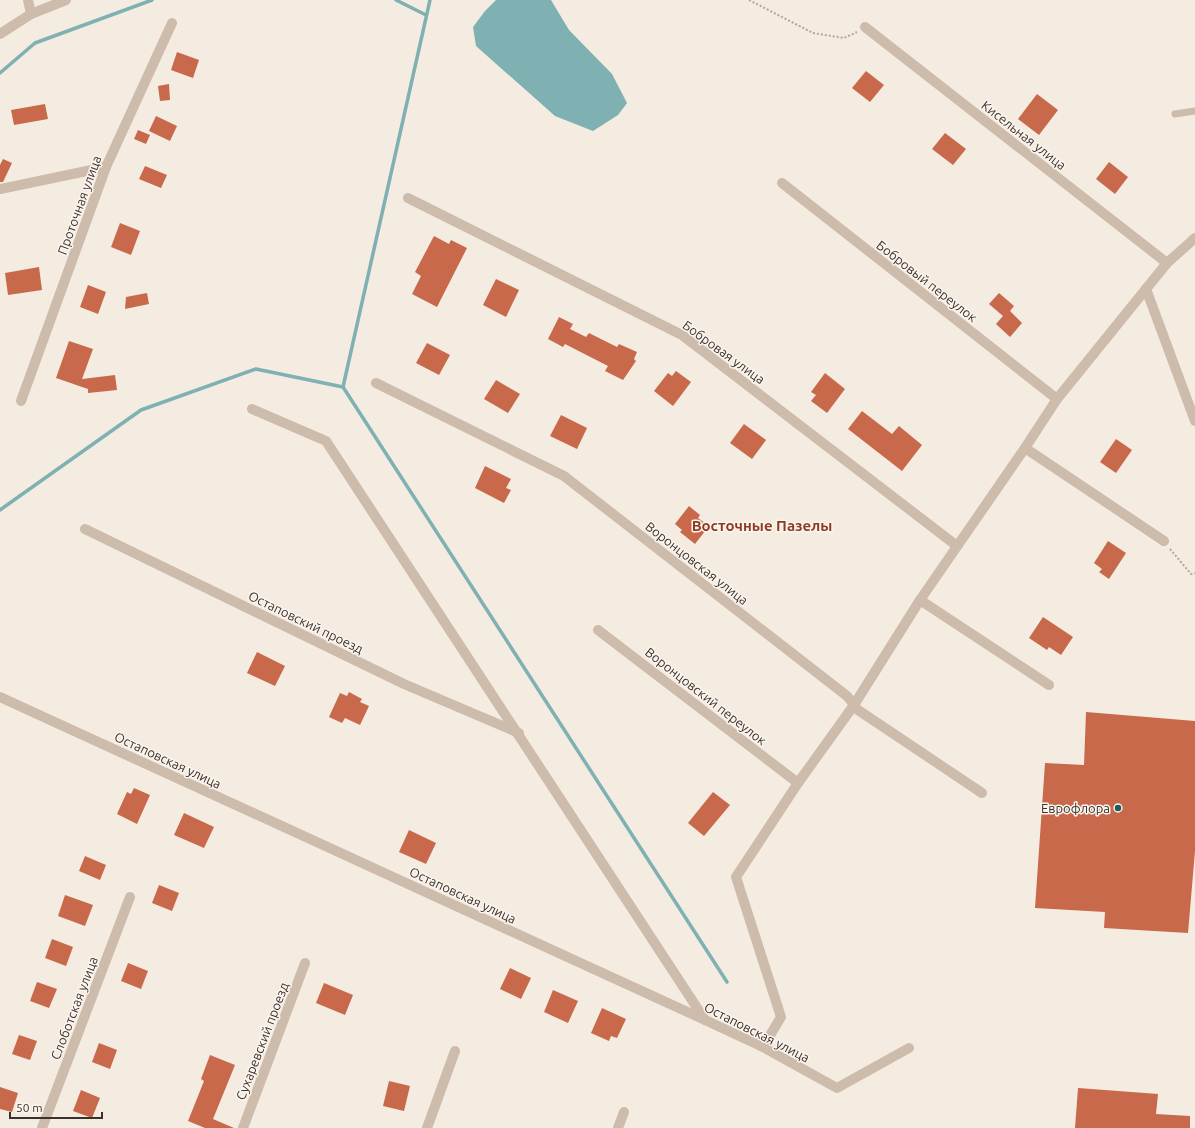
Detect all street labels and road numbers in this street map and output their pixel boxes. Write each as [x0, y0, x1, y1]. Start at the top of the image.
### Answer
street label: Кисельная улица [979, 98, 1069, 172]
street label: Проточная улица [55, 154, 103, 256]
street label: Бобровый переулок [874, 238, 980, 325]
street label: Бобровая улица [680, 318, 768, 386]
street label: Воронцовская улица [643, 519, 751, 607]
street label: Остаповский проезд [246, 588, 366, 656]
street label: Воронцовский переулок [643, 644, 769, 748]
street label: Остаповская улица [112, 729, 224, 791]
street label: Остаповская улица [407, 864, 519, 926]
street label: Слоботская улица [48, 954, 100, 1062]
street label: Сухаревский проезд [233, 980, 291, 1102]
street label: Остаповская улица [702, 999, 812, 1065]

